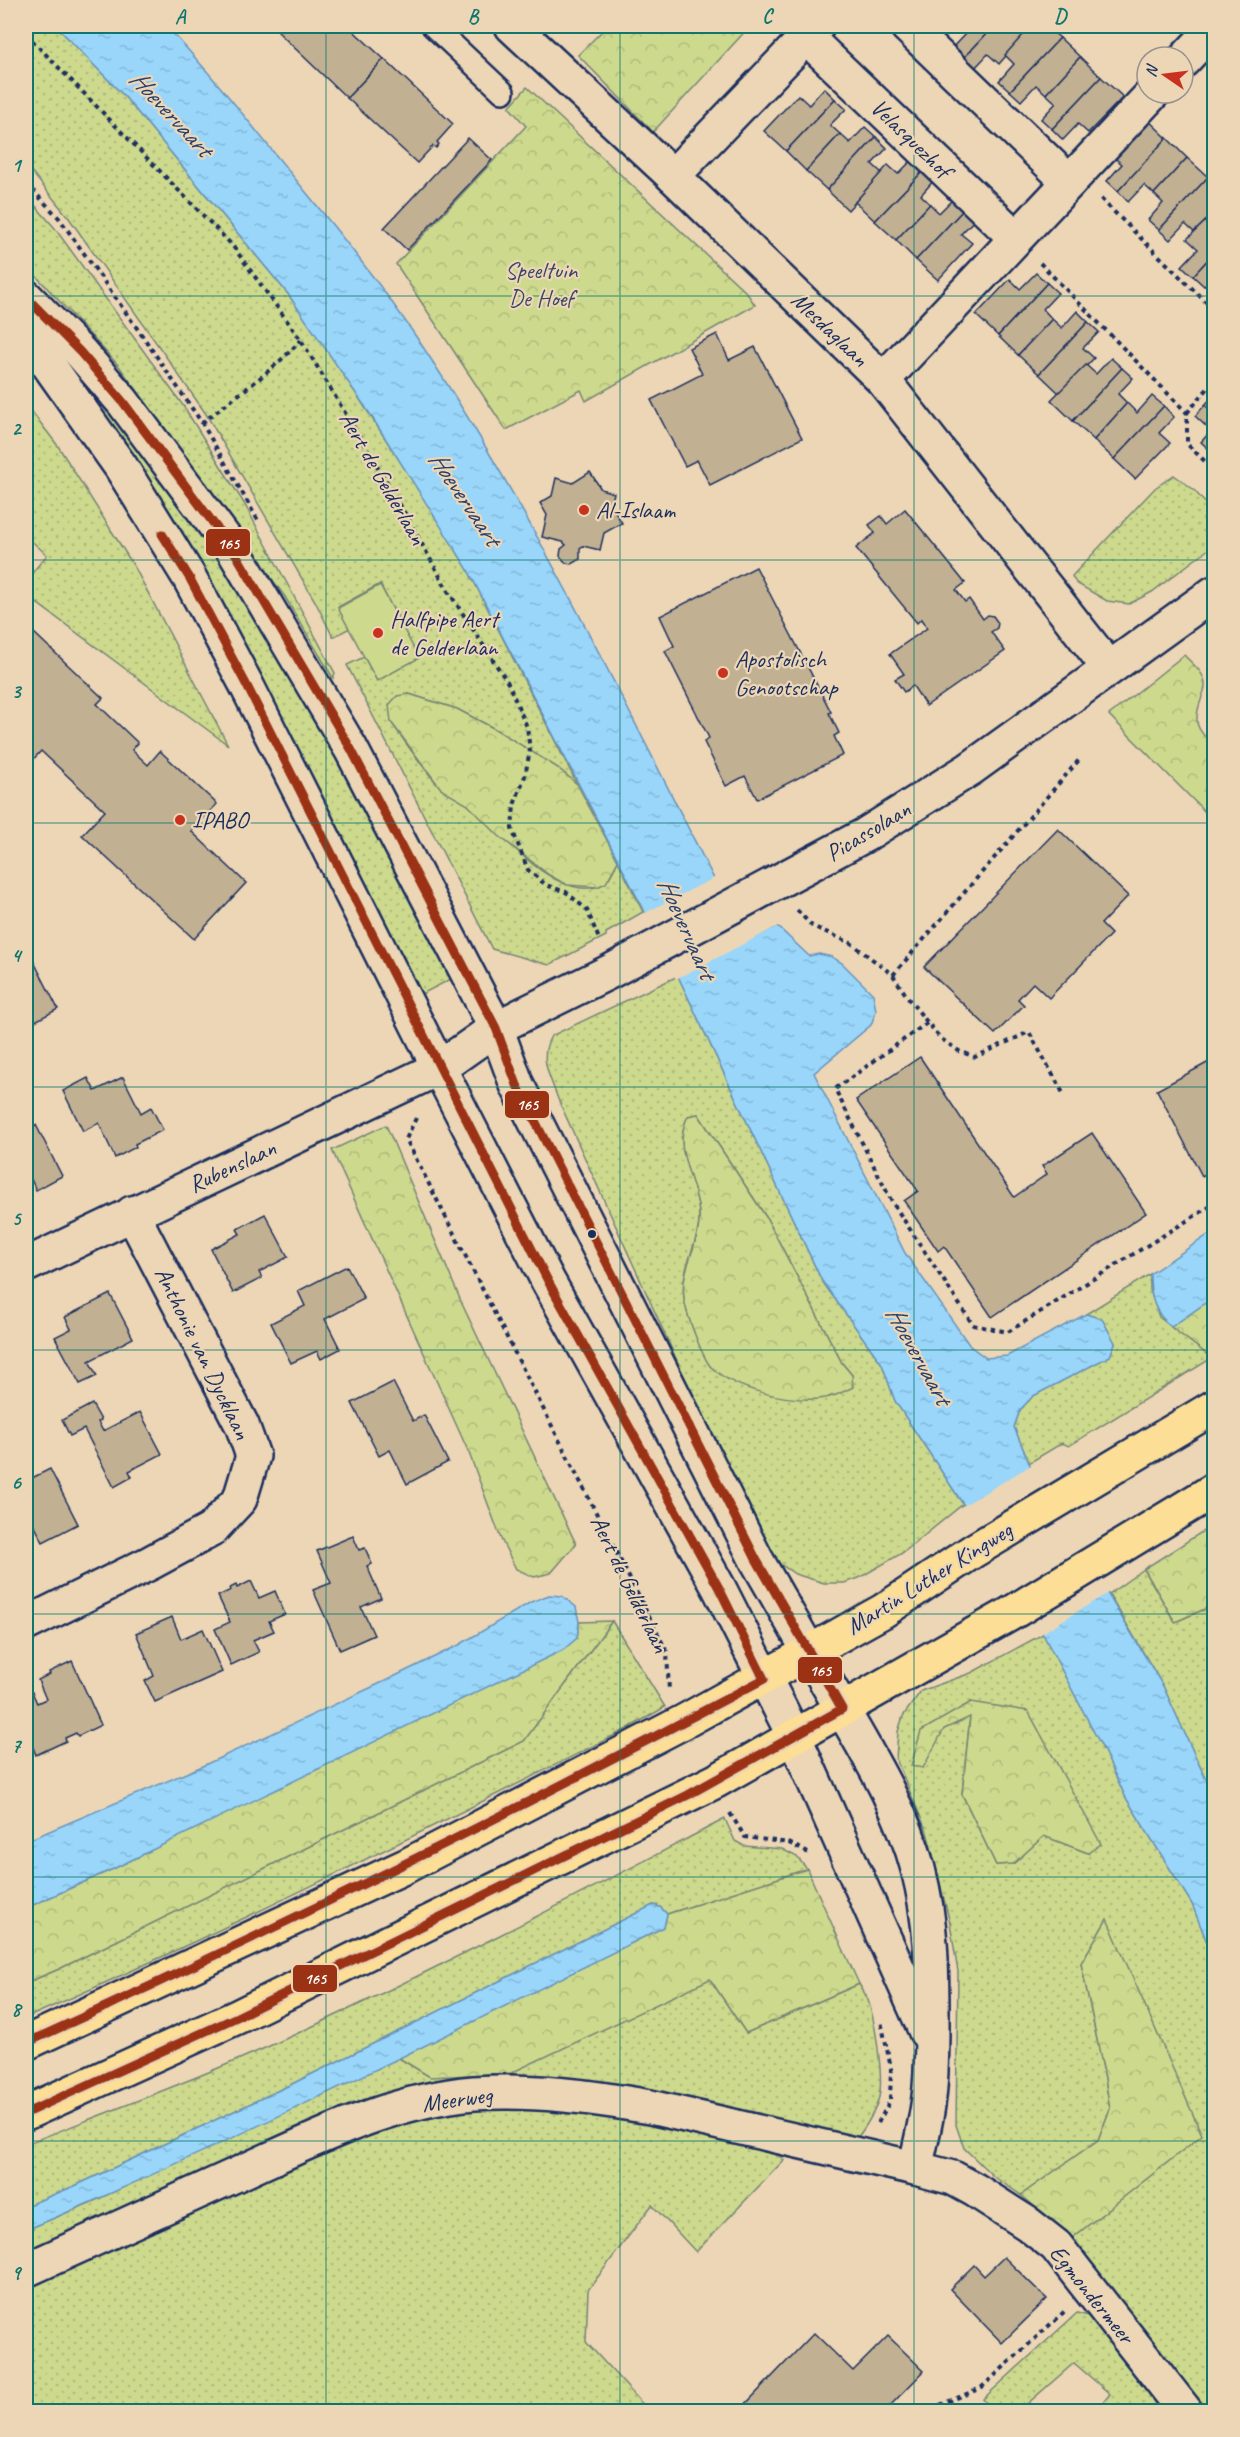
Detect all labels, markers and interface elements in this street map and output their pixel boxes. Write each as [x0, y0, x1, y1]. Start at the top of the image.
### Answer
text: A [175, 4, 187, 29]
text: B [468, 4, 480, 29]
text: C [762, 4, 774, 29]
text: D [1054, 4, 1068, 29]
north arrow [1135, 45, 1195, 105]
text: N [1141, 61, 1163, 79]
water label: Hoevervaart [122, 63, 223, 167]
street label: Velasquezhof [864, 92, 962, 188]
text: 1 [12, 153, 23, 178]
park label: Speeltuin De Hoef [505, 255, 578, 313]
street label: Mesdaglaan [785, 285, 875, 373]
street label: Aert de Gelderlaan [333, 406, 433, 550]
text: 2 [12, 416, 23, 441]
water label: Hoevervaart [421, 444, 512, 556]
place label: Al-Islaam [596, 495, 676, 525]
marker: Al-Islaam [577, 503, 591, 517]
line badge: 165 [205, 528, 251, 557]
text: 165 [217, 534, 241, 554]
place label: Halfpipe Aert de Gelderlaan [390, 604, 501, 662]
marker: Halfpipe Aert de Gelderlaan [371, 626, 385, 640]
place label: Apostolisch Genootschap [735, 644, 839, 702]
marker: Apostolisch Genootschap [716, 666, 730, 680]
text: 3 [12, 679, 23, 704]
street label: Picassolaan [820, 794, 916, 868]
place label: IPABO [192, 805, 251, 835]
marker: IPABO [173, 813, 187, 827]
water label: Hoevervaart [650, 872, 726, 989]
text: 4 [12, 943, 24, 968]
line badge: 165 [504, 1090, 550, 1119]
text: 165 [516, 1095, 540, 1115]
street label: Rubenslaan [183, 1133, 281, 1199]
text: 5 [12, 1206, 23, 1231]
unlabelled marker [586, 1228, 598, 1240]
street label: Anthonie van Dycklaan [148, 1262, 258, 1444]
water label: Hoevervaart [879, 1300, 962, 1415]
text: 6 [11, 1470, 22, 1495]
street label: Aert de Gelderlaan [584, 1510, 676, 1658]
street label: Martin Luther Kingweg [840, 1514, 1019, 1641]
line badge: 165 [797, 1656, 843, 1684]
text: 165 [809, 1661, 833, 1681]
text: 7 [12, 1733, 23, 1758]
line badge: 165 [292, 1964, 338, 1993]
text: 165 [304, 1969, 328, 1989]
text: 8 [12, 1997, 24, 2022]
street label: Meerweg [420, 2079, 495, 2119]
street label: Egmondermeer [1043, 2238, 1142, 2351]
text: 9 [12, 2260, 23, 2285]

